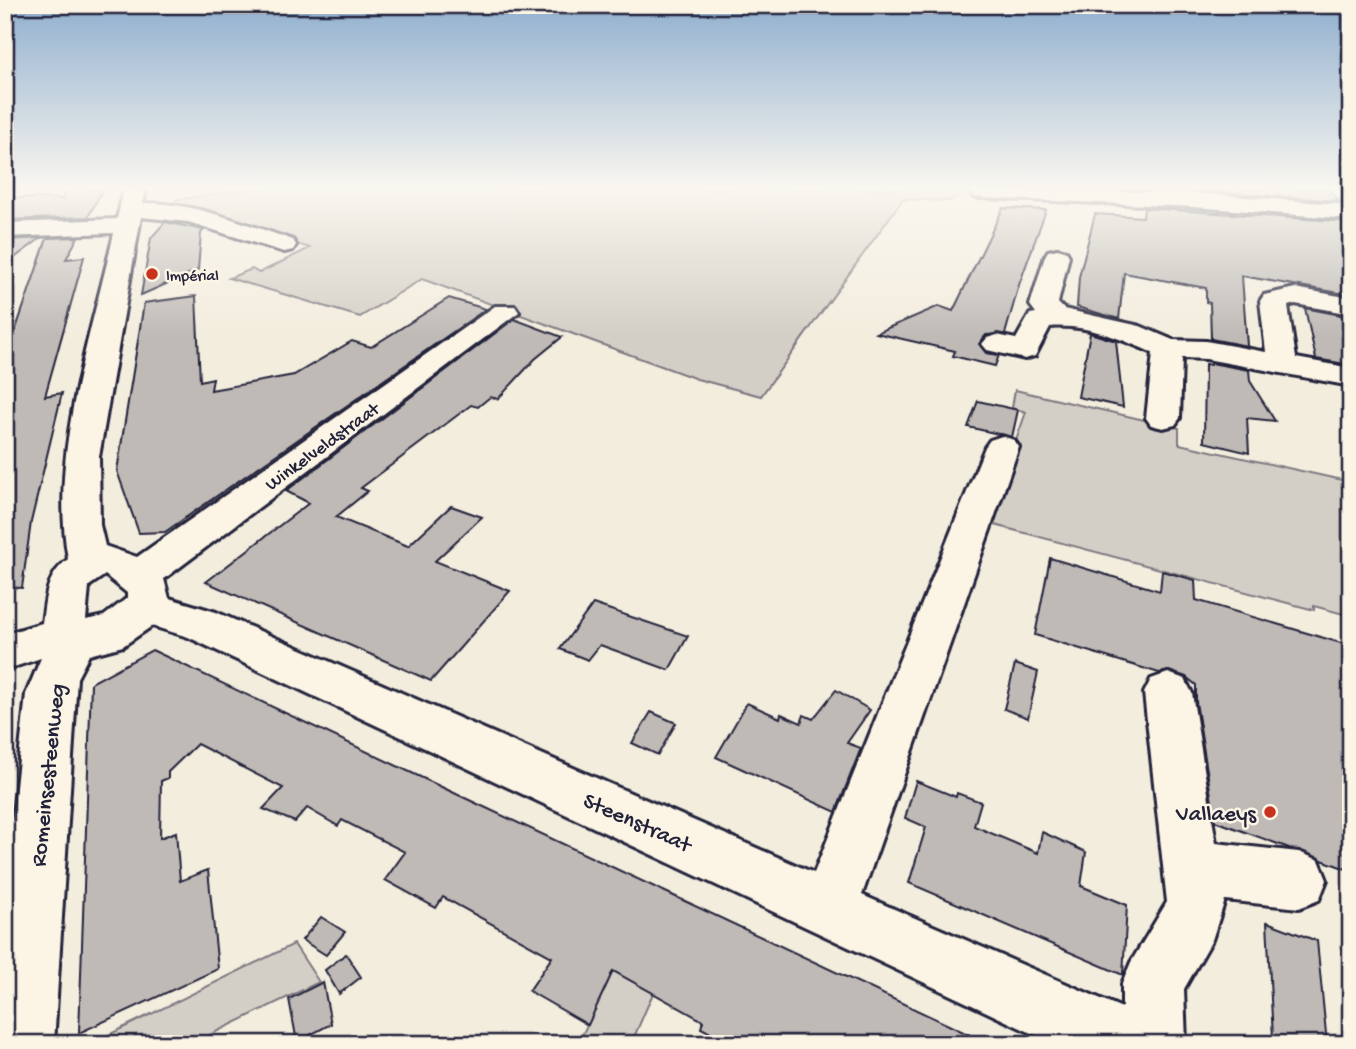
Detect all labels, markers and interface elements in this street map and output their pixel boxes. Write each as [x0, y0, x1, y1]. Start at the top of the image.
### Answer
marker: Impérial [144, 266, 160, 282]
place label: Impérial [166, 268, 219, 287]
street label: Winkelveldstraat [261, 397, 386, 497]
street label: Romeinsesteenweg [26, 683, 73, 868]
street label: Steenstraat [578, 788, 696, 861]
place label: Vallaeys [1175, 802, 1257, 829]
marker: Vallaeys [1262, 804, 1278, 820]

